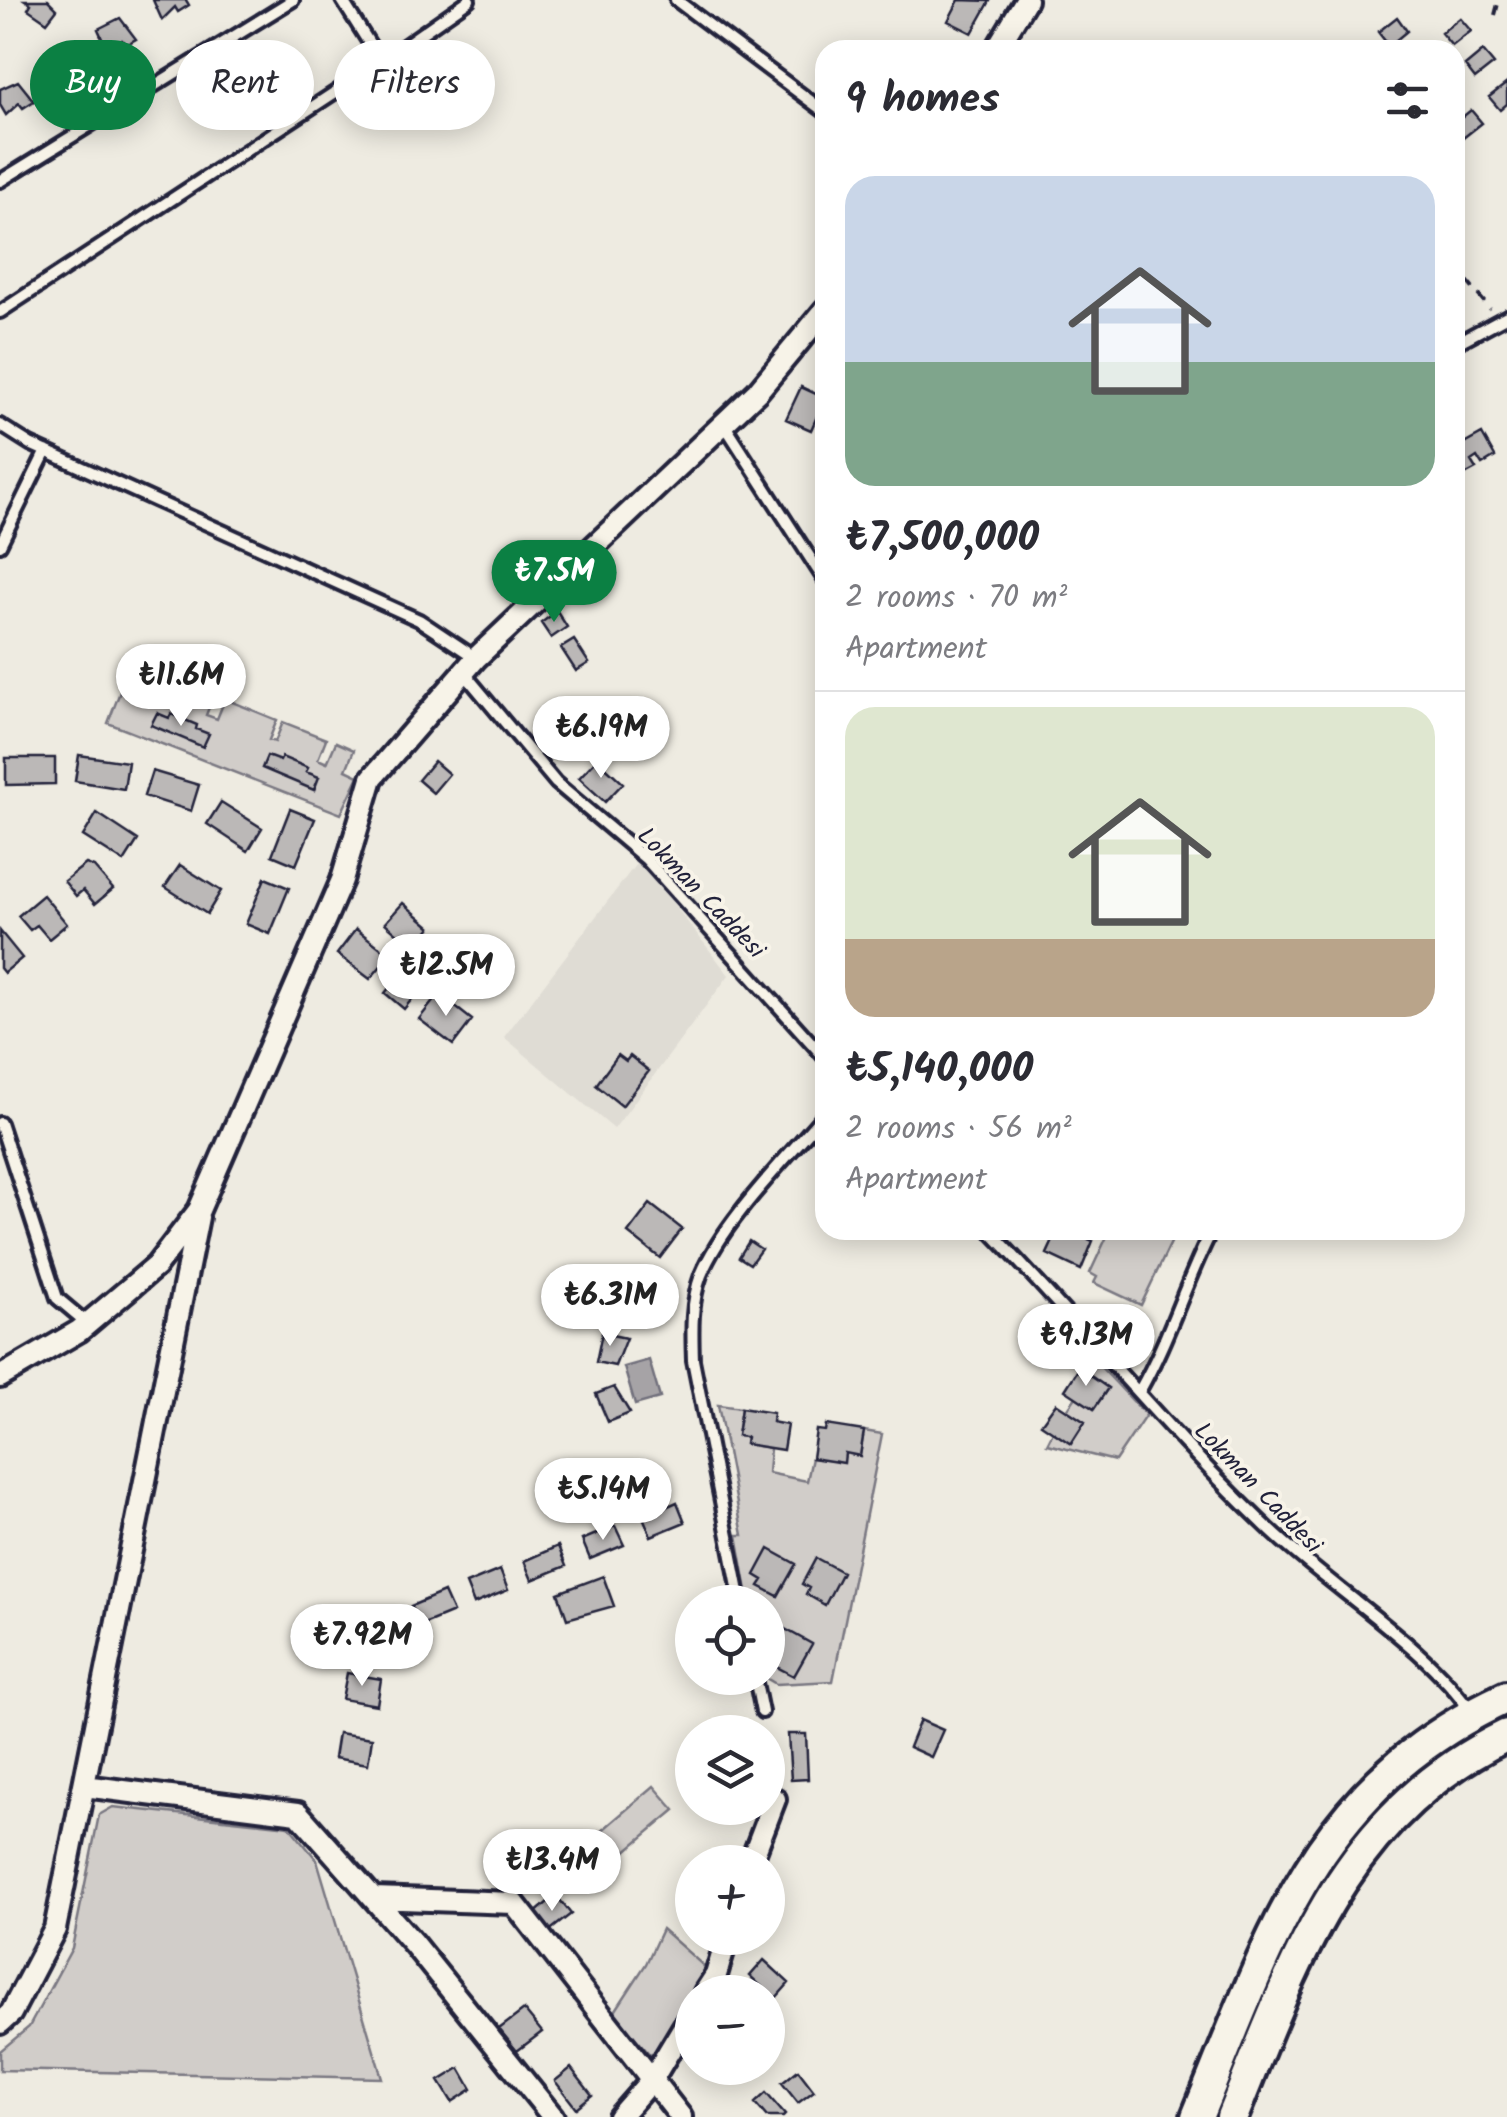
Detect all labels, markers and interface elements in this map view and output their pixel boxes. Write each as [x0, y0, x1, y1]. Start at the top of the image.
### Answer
chip: Buy [30, 40, 156, 130]
chip: Rent [176, 40, 314, 130]
chip: Filters [334, 40, 495, 130]
text: 9 homes [845, 67, 1000, 134]
icon: filters [1380, 73, 1435, 128]
icon: home [1050, 241, 1230, 421]
text: ₺7,500,000 [845, 506, 1039, 573]
pin: ₺7.5M [484, 540, 624, 625]
text: ₺7.5M [514, 547, 594, 598]
text: 2 rooms · 70 m² [845, 573, 1067, 624]
text: Apartment [845, 624, 987, 675]
pin: ₺11.6M [100, 644, 262, 729]
text: ₺11.6M [138, 651, 224, 702]
pin: ₺6.19M [520, 696, 682, 781]
text: ₺6.19M [555, 703, 647, 754]
icon: home [1050, 772, 1230, 952]
street label: Lokman Caddesi [627, 818, 775, 970]
pin: ₺12.5M [365, 934, 527, 1019]
text: ₺12.5M [399, 941, 493, 992]
text: ₺5,140,000 [845, 1037, 1033, 1104]
text: 2 rooms · 56 m² [845, 1104, 1072, 1155]
text: Apartment [845, 1155, 987, 1206]
pin: ₺6.31M [529, 1264, 691, 1349]
text: ₺6.31M [563, 1271, 657, 1322]
pin: ₺9.13M [1005, 1304, 1167, 1389]
text: ₺9.13M [1040, 1311, 1132, 1362]
street label: Lokman Caddesi [1184, 1413, 1332, 1565]
pin: ₺5.14M [522, 1458, 684, 1543]
text: ₺5.14M [557, 1465, 649, 1516]
map controls [675, 1585, 785, 2085]
button: locate [675, 1585, 785, 1695]
pin: ₺7.92M [281, 1604, 443, 1689]
text: ₺7.92M [312, 1611, 412, 1662]
button: layers [675, 1715, 785, 1825]
pin: ₺13.4M [471, 1829, 633, 1914]
text: ₺13.4M [505, 1836, 599, 1887]
button: + [675, 1845, 785, 1955]
button: − [675, 1975, 785, 2085]

